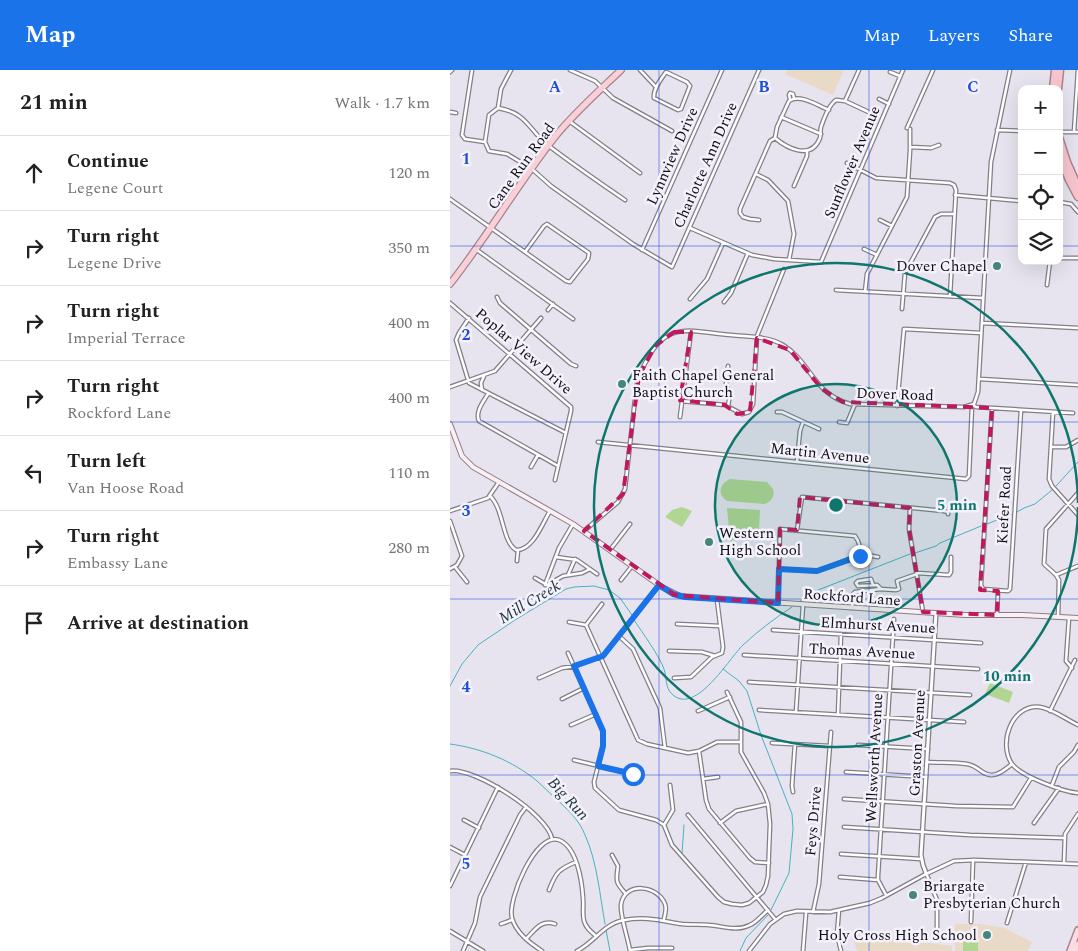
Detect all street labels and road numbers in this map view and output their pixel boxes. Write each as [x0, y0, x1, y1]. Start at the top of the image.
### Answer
street label: Charlotte Ann Drive [667, 98, 744, 232]
street label: Sunflower Avenue [818, 102, 887, 222]
street label: Lynnview Drive [641, 104, 704, 209]
street label: Cane Run Road [482, 118, 561, 215]
street label: Poplar View Drive [470, 303, 577, 400]
street label: Dover Road [856, 382, 934, 407]
street label: Martin Avenue [769, 437, 871, 470]
street label: Kiefer Road [991, 465, 1018, 545]
street label: Rockford Lane [802, 583, 901, 612]
street label: Elmhurst Avenue [820, 611, 936, 640]
street label: Thomas Avenue [808, 637, 916, 666]
street label: Graston Avenue [903, 689, 932, 797]
street label: Wellsworth Avenue [860, 693, 889, 823]
street label: Feys Drive [799, 785, 828, 857]

